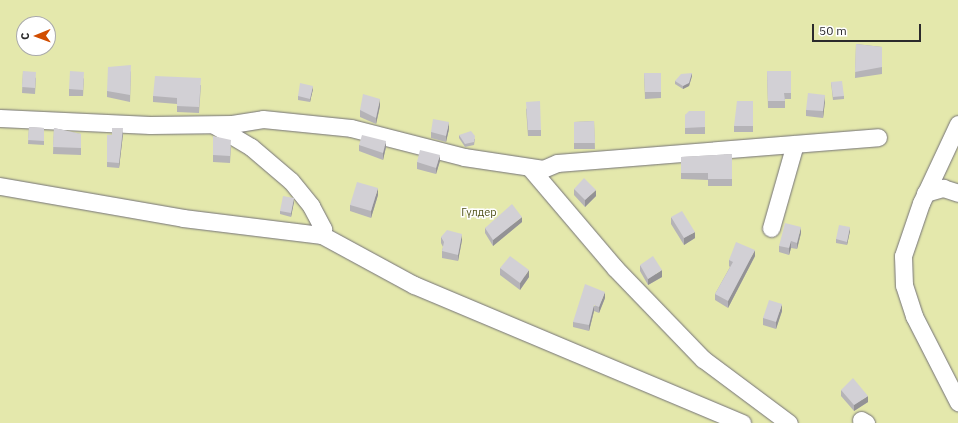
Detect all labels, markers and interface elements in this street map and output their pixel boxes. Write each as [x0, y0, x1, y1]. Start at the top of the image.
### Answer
north arrow [16, 16, 56, 56]
scale bar [814, 16, 923, 42]
text: 50 m [819, 23, 847, 38]
text: С [18, 32, 32, 40]
park label: Гүлдер [461, 205, 497, 219]

